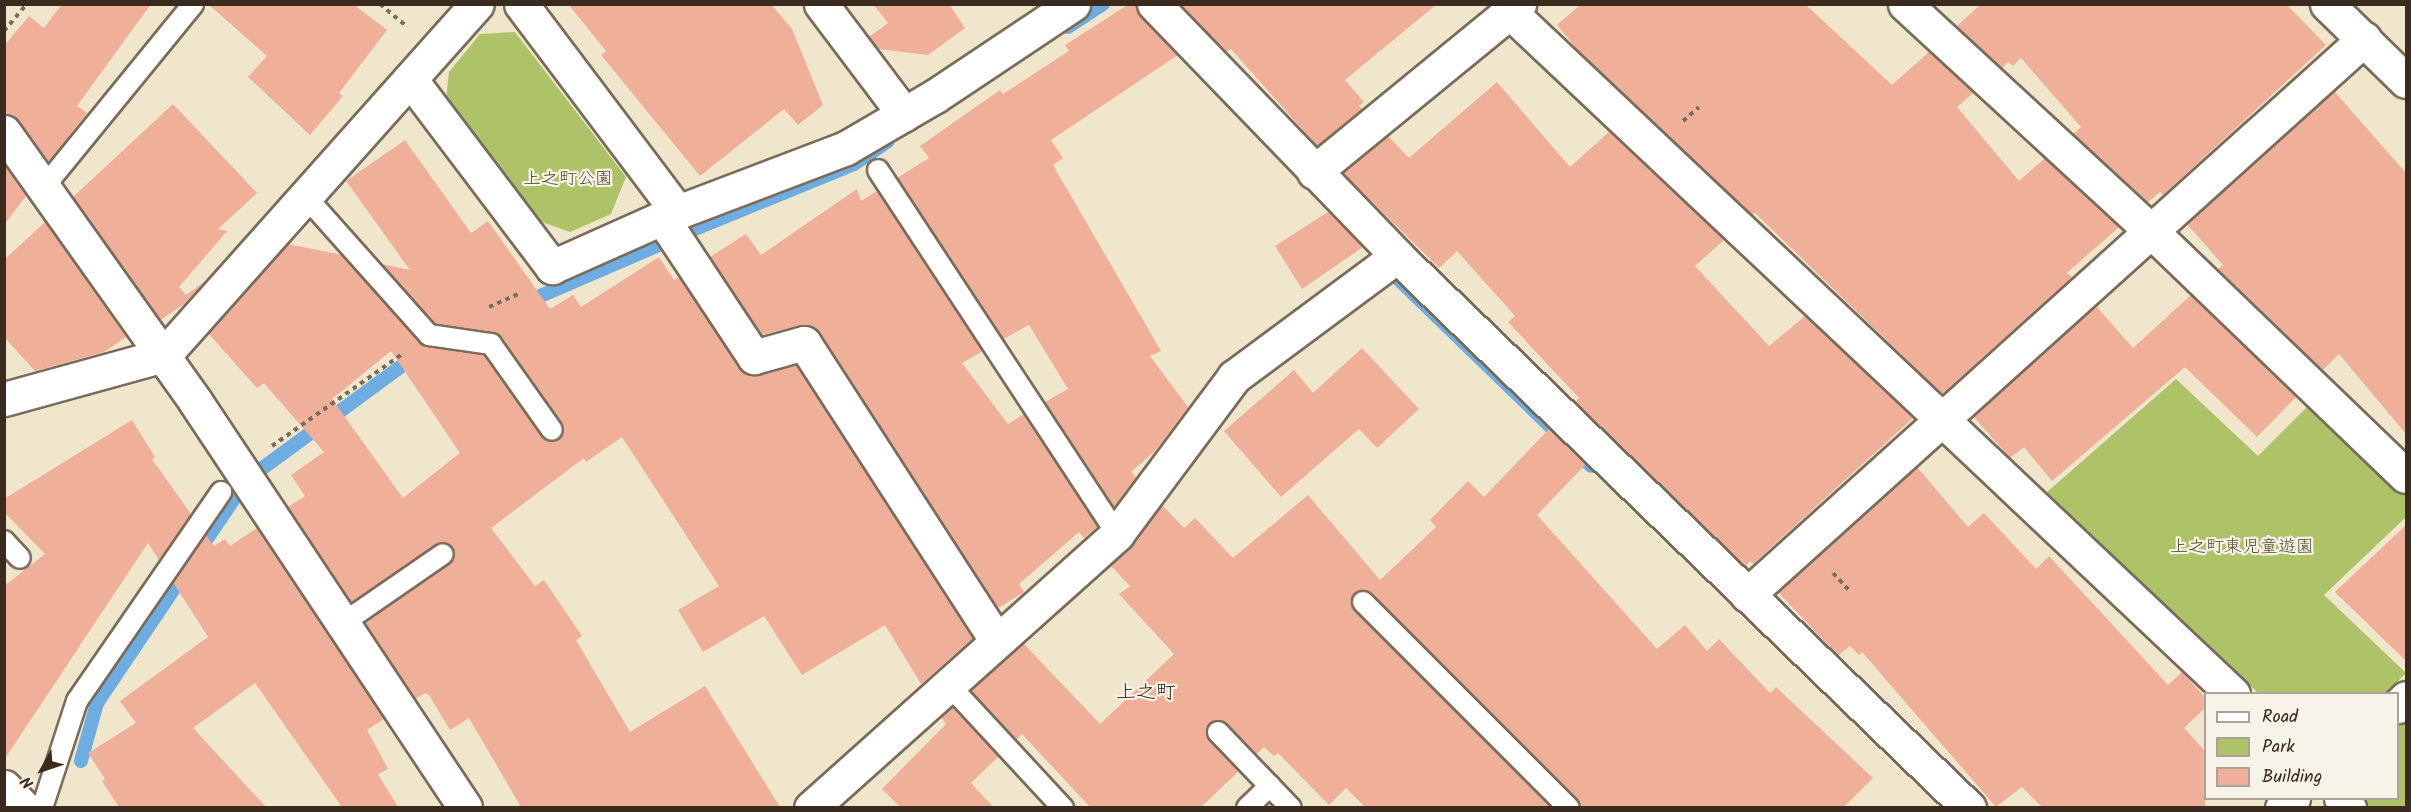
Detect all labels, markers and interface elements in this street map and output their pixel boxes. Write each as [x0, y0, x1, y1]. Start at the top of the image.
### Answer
park label: 上之町公園 [523, 169, 613, 191]
park label: 上之町東児童遊園 [2170, 537, 2314, 559]
district label: 上之町 [1116, 681, 1176, 705]
legend [2204, 692, 2399, 800]
text: Road [2262, 703, 2298, 732]
text: Park [2262, 733, 2295, 762]
north arrow [12, 740, 72, 800]
text: Building [2262, 763, 2322, 792]
text: N [15, 770, 41, 794]

